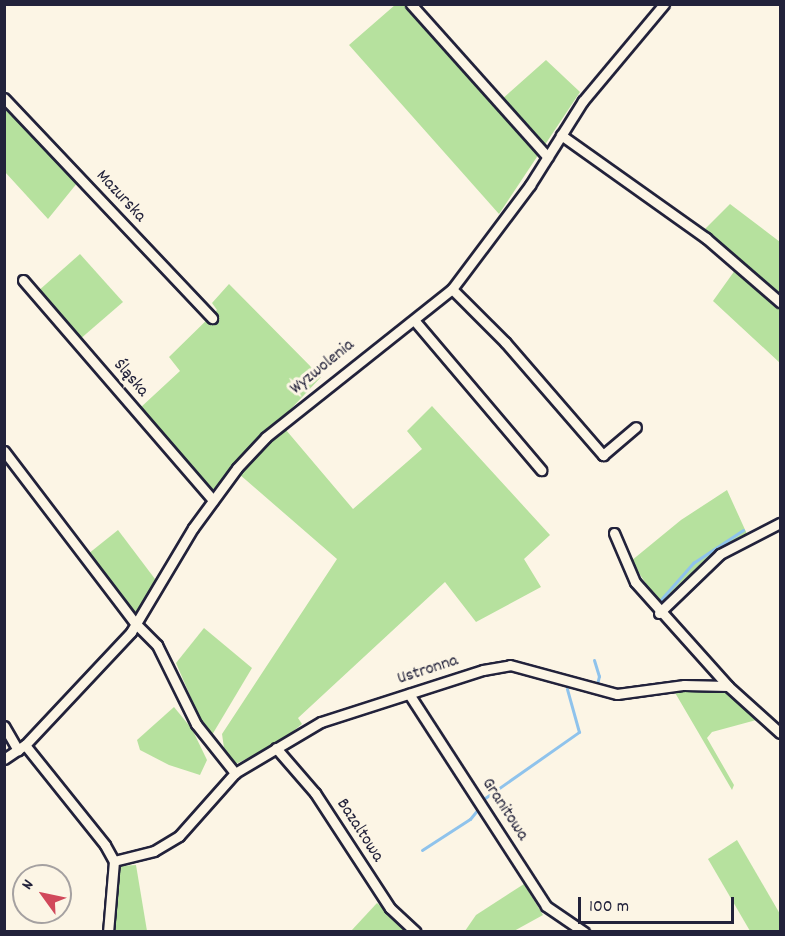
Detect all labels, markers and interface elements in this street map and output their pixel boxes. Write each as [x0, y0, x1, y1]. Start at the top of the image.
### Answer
street label: Mazurska [90, 166, 150, 228]
street label: Wyzwolenia [287, 336, 359, 400]
street label: Śląska [108, 356, 152, 402]
street label: Ustronna [395, 651, 461, 691]
street label: Granitowa [476, 775, 532, 845]
street label: Bazaltowa [331, 795, 387, 867]
north arrow [12, 864, 72, 924]
text: N [16, 875, 40, 895]
scale bar [581, 885, 737, 923]
text: 100 m [589, 895, 629, 920]

